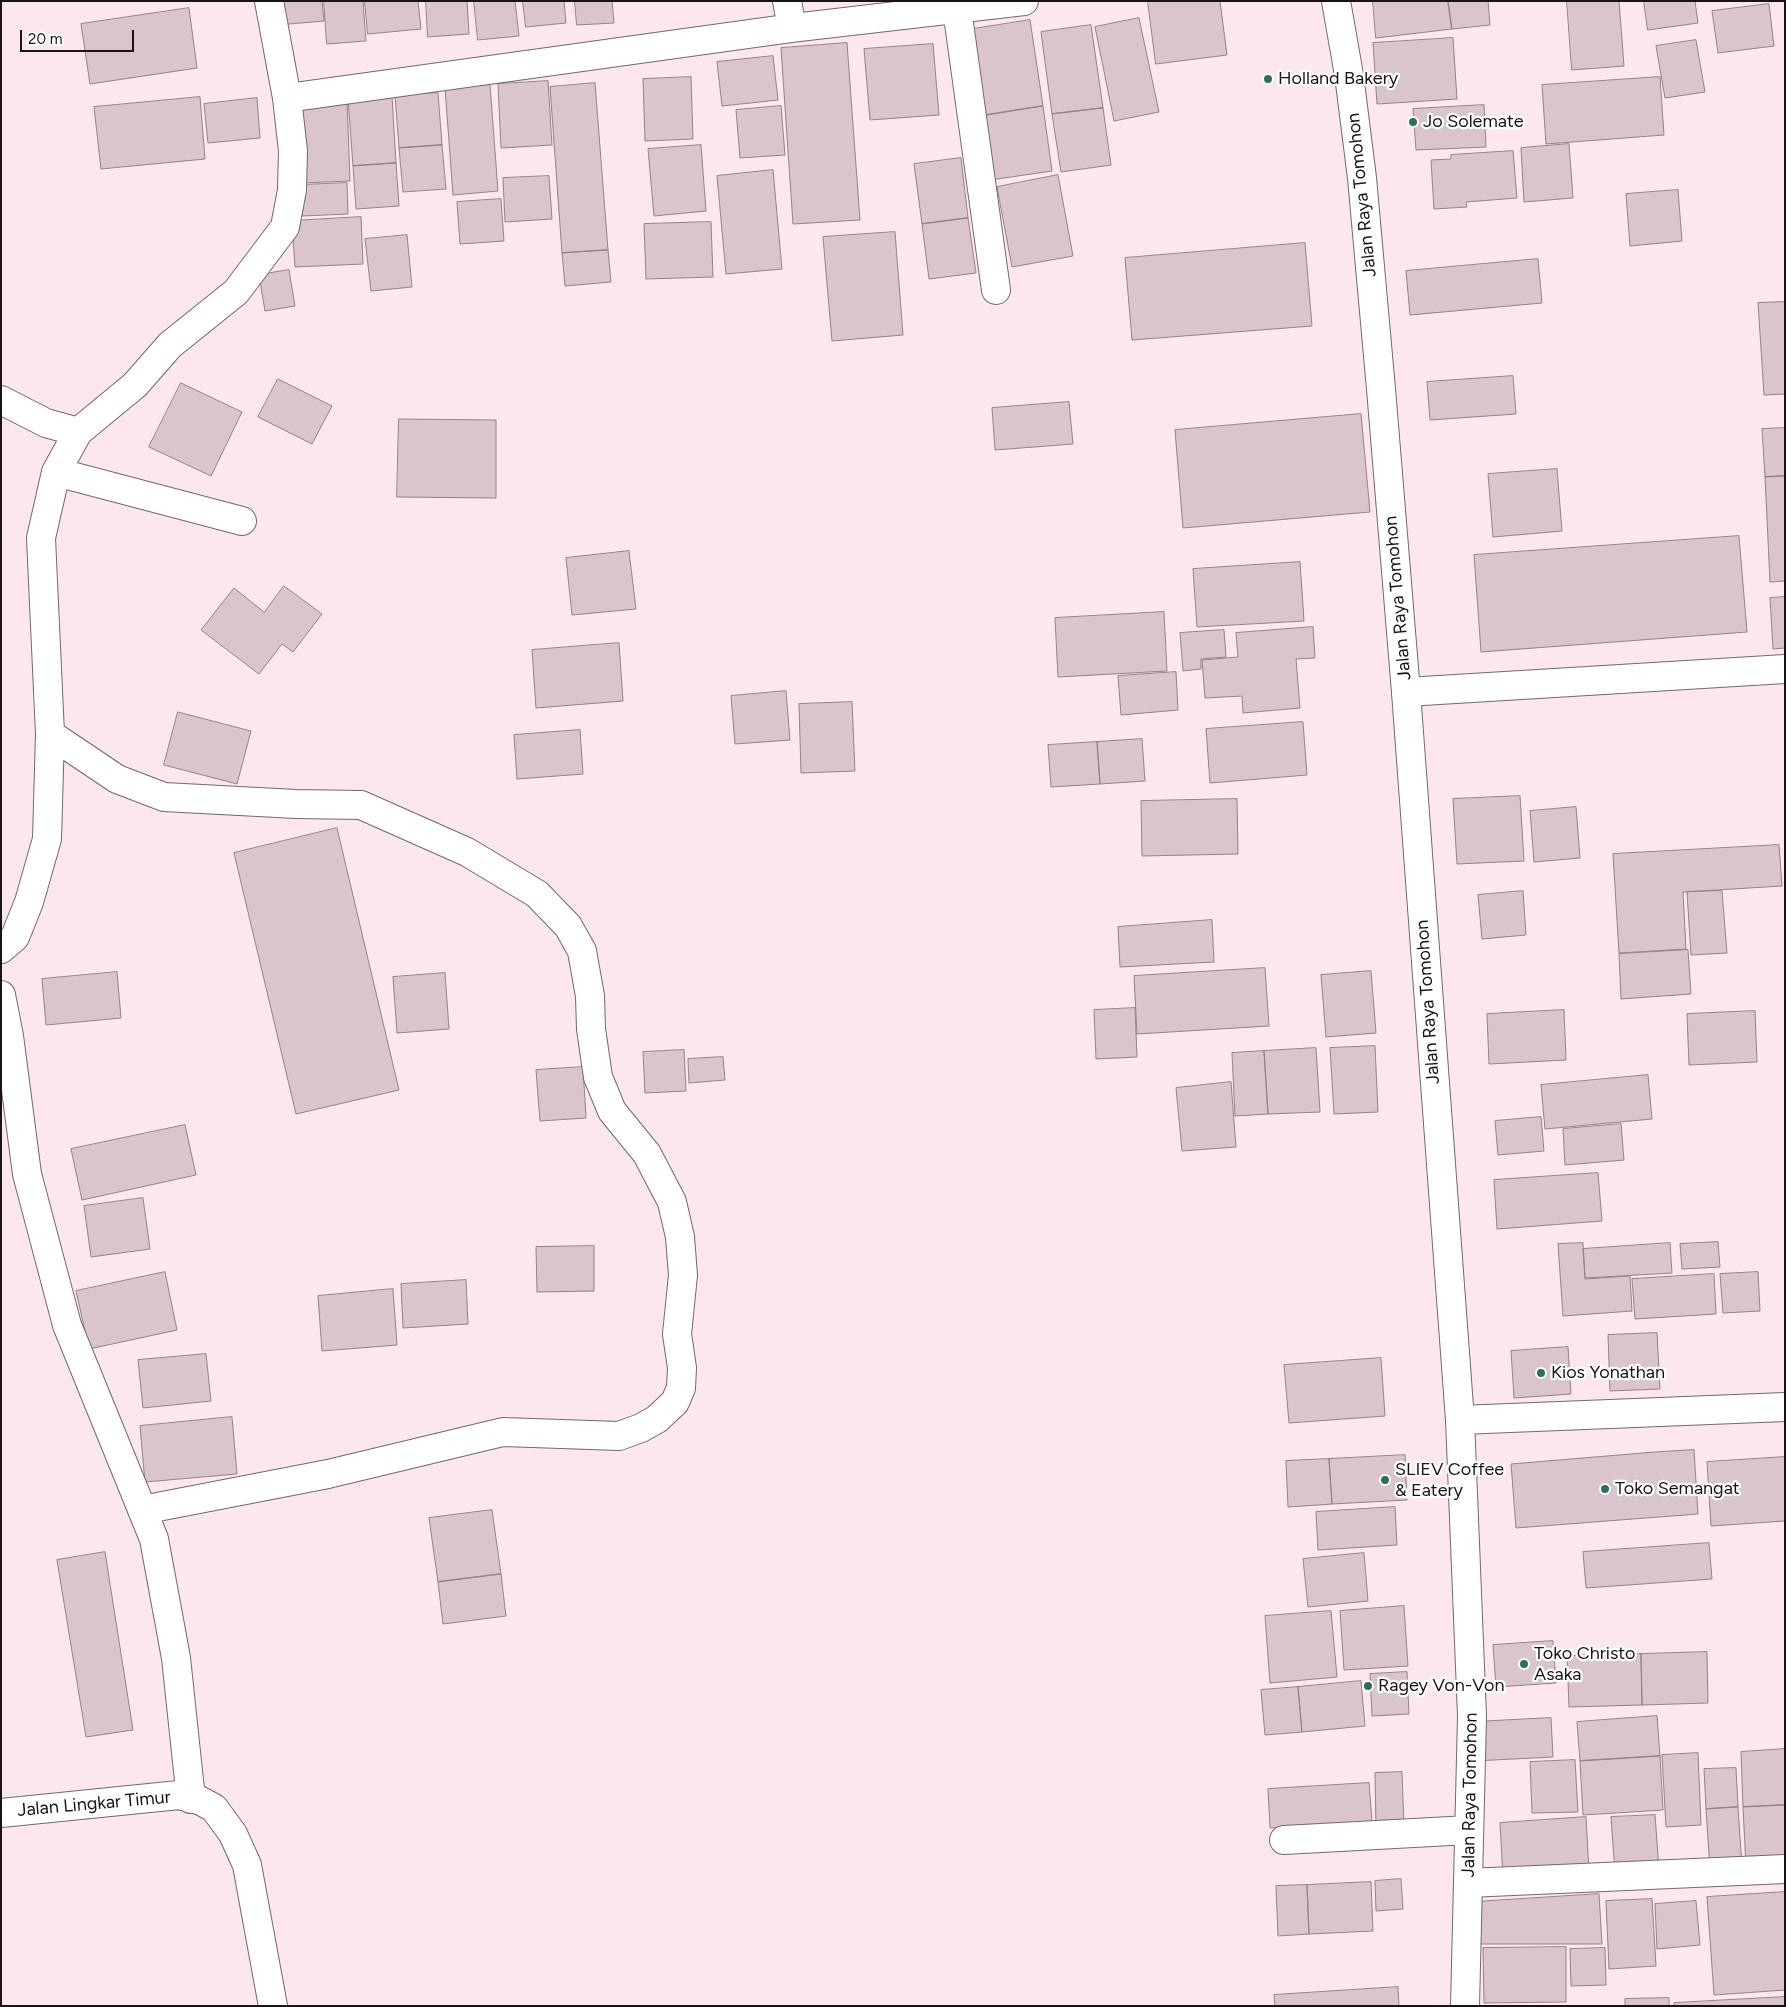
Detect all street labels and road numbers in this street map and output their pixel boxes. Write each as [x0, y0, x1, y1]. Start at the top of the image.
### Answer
street label: Jalan Raya Tomohon [1343, 112, 1381, 278]
street label: Jalan Raya Tomohon [1380, 515, 1416, 681]
street label: Jalan Raya Tomohon [1411, 919, 1445, 1085]
street label: Jalan Raya Tomohon [1458, 1712, 1482, 1878]
street label: Jalan Lingkar Timur [16, 1787, 172, 1821]

